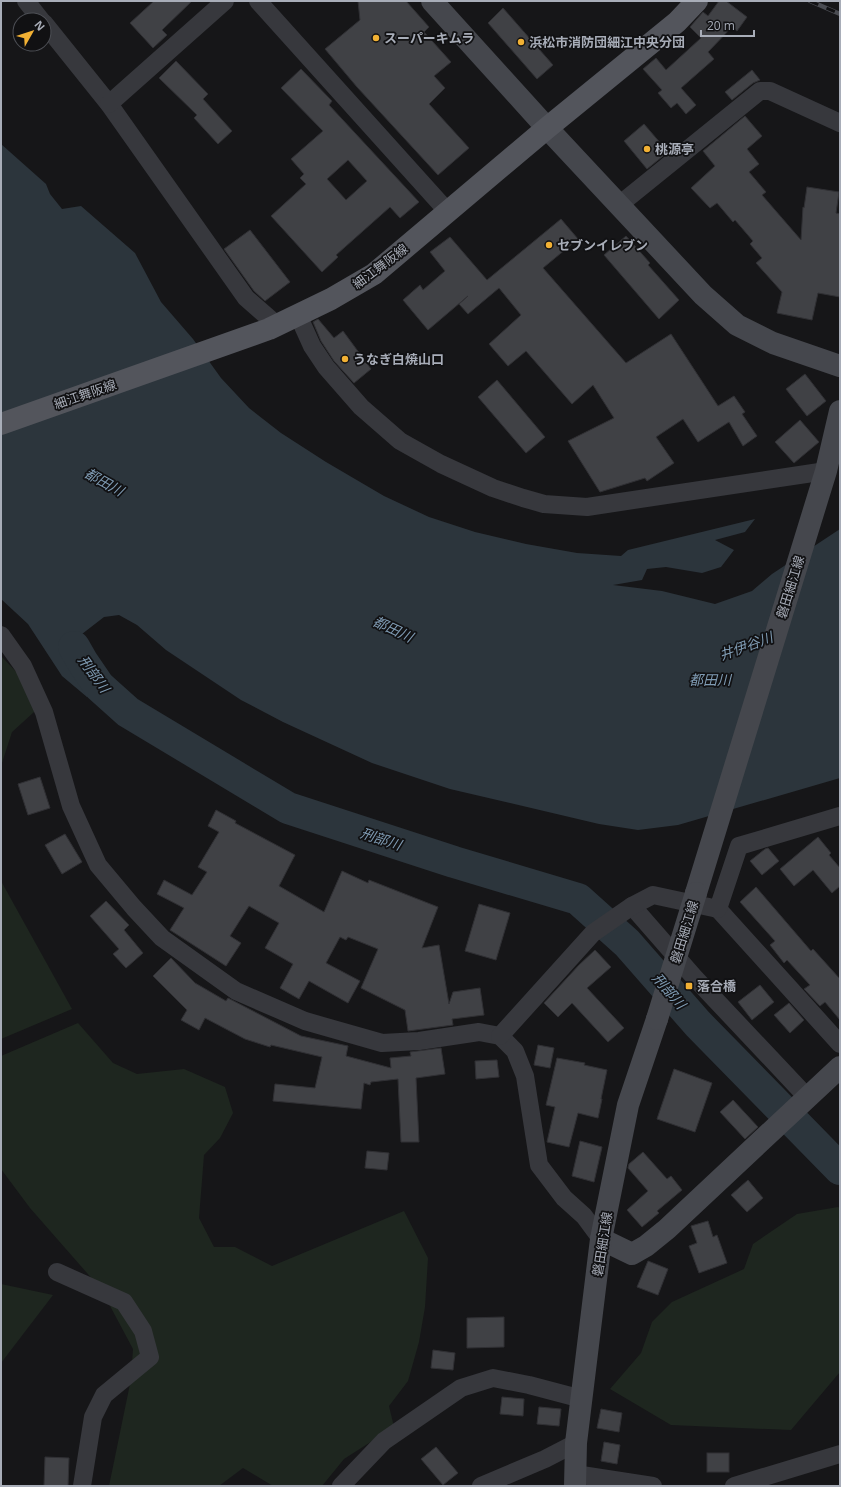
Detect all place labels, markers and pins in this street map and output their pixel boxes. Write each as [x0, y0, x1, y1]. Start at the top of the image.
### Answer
place label: スーパーキムラ [384, 29, 474, 47]
marker: スーパーキムラ [371, 33, 381, 43]
place label: 浜松市消防団細江中央分団 [529, 33, 685, 51]
marker: 浜松市消防団細江中央分団 [516, 37, 526, 47]
place label: 桃源亭 [655, 140, 694, 158]
marker: 桃源亭 [642, 144, 652, 154]
place label: セブンイレブン [557, 236, 648, 254]
marker: セブンイレブン [544, 240, 554, 250]
place label: うなぎ白焼山口 [353, 350, 444, 368]
marker: うなぎ白焼山口 [340, 354, 350, 364]
place label: 落合橋 [697, 977, 736, 995]
marker: 落合橋 [684, 981, 694, 991]

